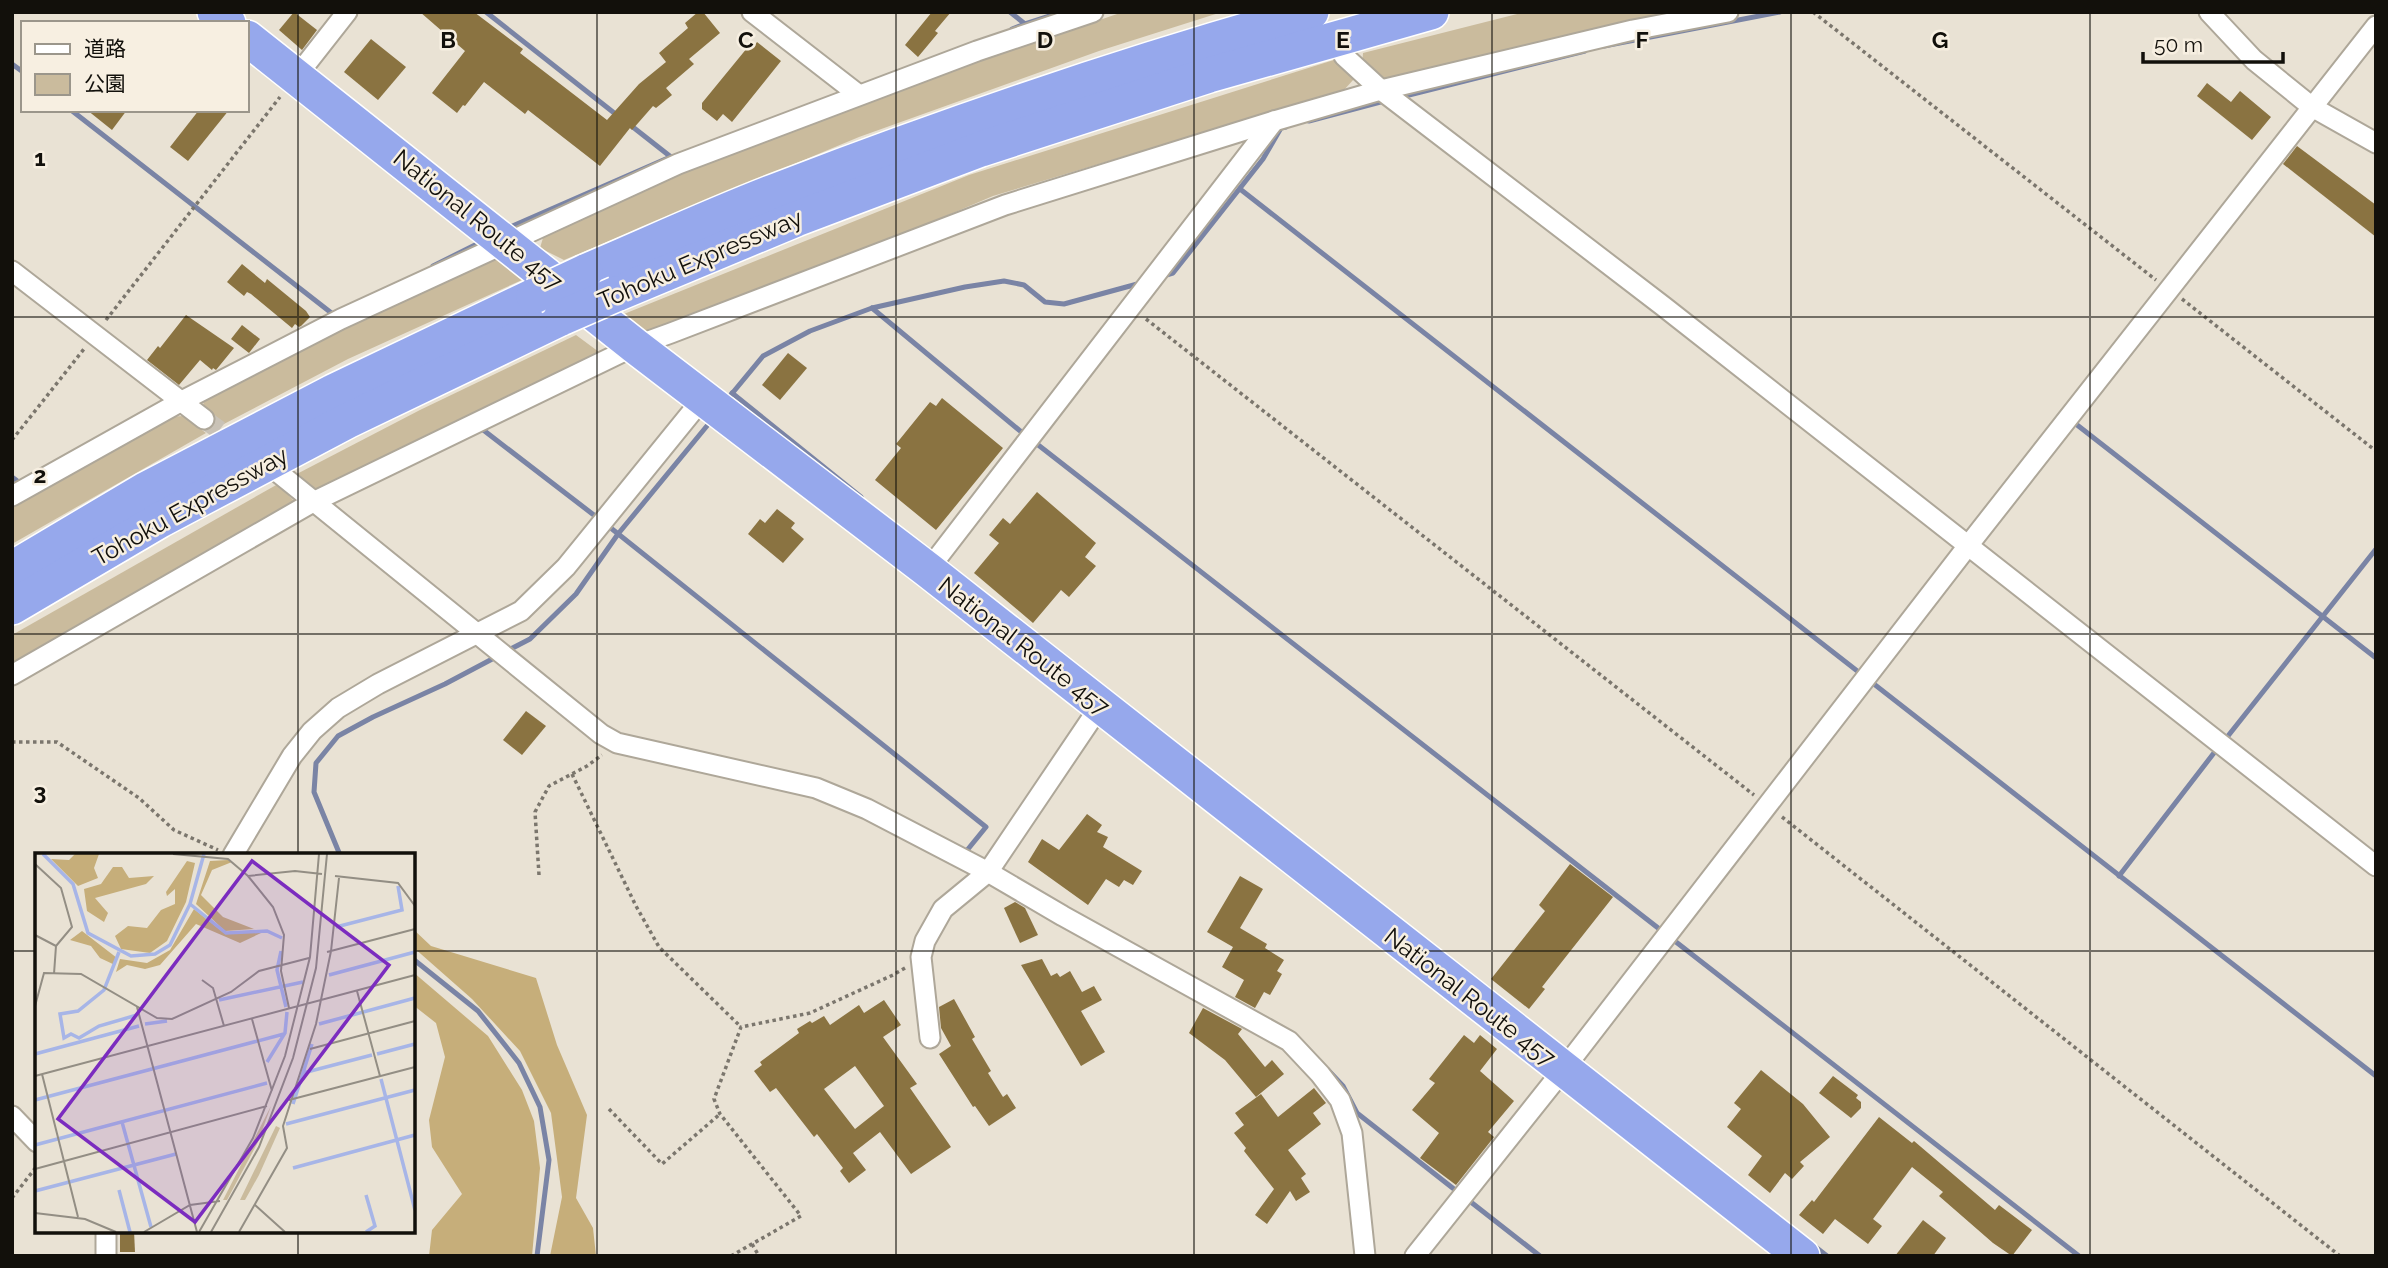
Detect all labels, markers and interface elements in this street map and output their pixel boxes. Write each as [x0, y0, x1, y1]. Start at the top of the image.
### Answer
legend [21, 21, 248, 112]
scale bar [2143, 21, 2283, 65]
text: B [440, 26, 456, 53]
text: C [738, 26, 754, 53]
text: D [1037, 26, 1053, 53]
text: E [1336, 26, 1350, 53]
text: F [1635, 26, 1649, 53]
text: G [1932, 26, 1948, 53]
text: 50 m [2154, 32, 2203, 57]
text: 道路 [84, 36, 126, 61]
text: 公園 [84, 71, 126, 96]
street label: National Route 457 [388, 143, 568, 297]
text: 1 [34, 144, 46, 171]
street label: Tohoku Expressway [593, 203, 807, 315]
street label: Tohoku Expressway [87, 440, 293, 572]
text: 2 [34, 461, 46, 488]
street label: National Route 457 [933, 570, 1115, 722]
text: 3 [34, 778, 46, 805]
inset map [35, 853, 415, 1233]
street label: National Route 457 [1379, 921, 1561, 1073]

